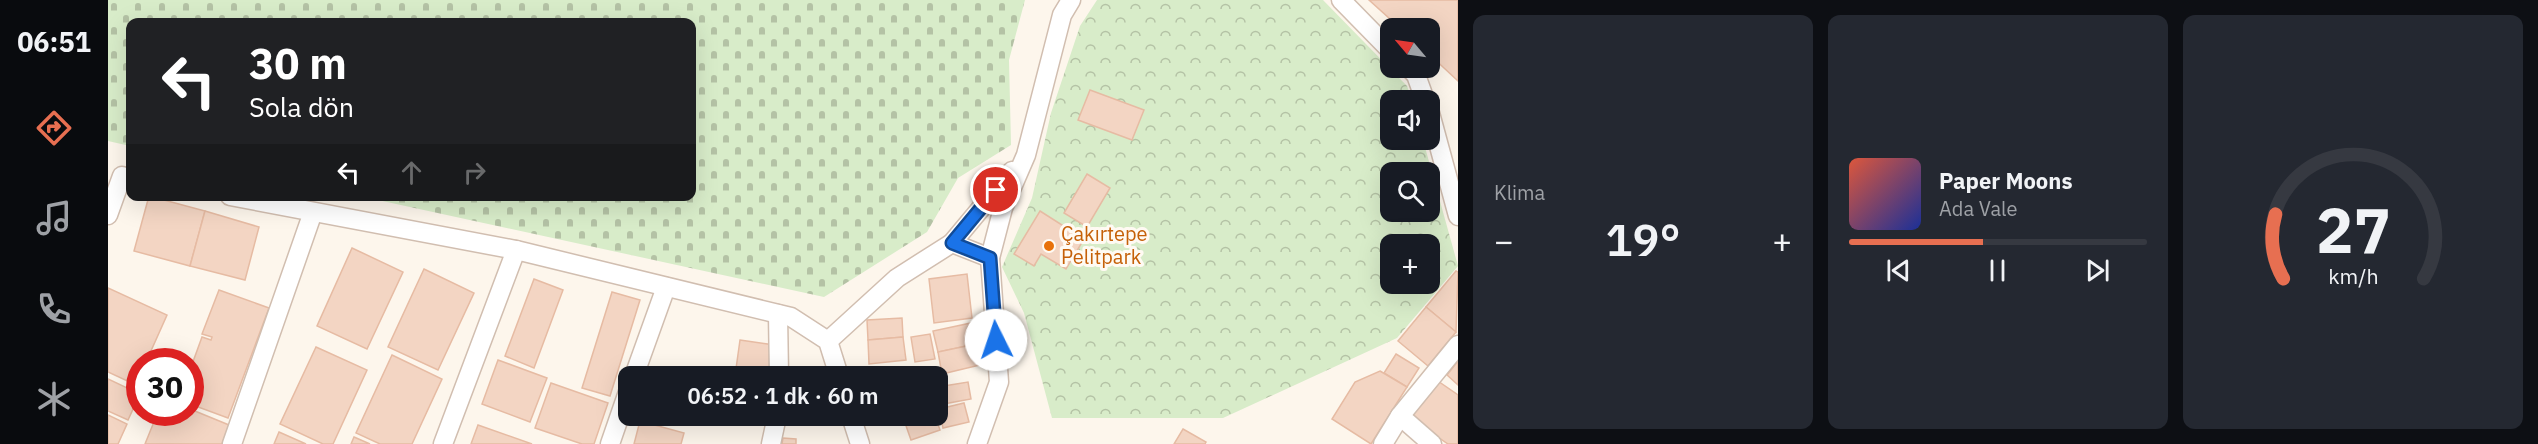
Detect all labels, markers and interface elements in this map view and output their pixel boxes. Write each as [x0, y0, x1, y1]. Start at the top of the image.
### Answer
north arrow [1380, 18, 1440, 78]
map controls [1380, 18, 1440, 294]
text: 06:51 [17, 24, 91, 59]
text: 30 m [249, 36, 347, 91]
icon: left [150, 42, 228, 120]
text: Sola dön [249, 89, 354, 124]
button: sound [1380, 90, 1440, 150]
icon: directions [33, 107, 75, 149]
icon: left [332, 156, 365, 189]
icon: ahead [395, 156, 428, 189]
icon: right [458, 156, 491, 189]
button: search [1380, 162, 1440, 222]
pin [970, 164, 1021, 215]
text: Paper Moons [1939, 166, 2072, 195]
icon: arrive [979, 173, 1012, 206]
text: Klima [1494, 179, 1545, 206]
text: 27 [2316, 189, 2390, 270]
text: Ada Vale [1939, 195, 2018, 222]
icon: music [33, 197, 75, 239]
text: 19° [1605, 210, 1681, 268]
text: − [1494, 219, 1514, 262]
text: + [1772, 219, 1792, 262]
place label: Çakırtepe Pelitpark [1061, 220, 1148, 270]
button: + [1380, 234, 1440, 294]
marker: Çakırtepe Pelitpark [1042, 239, 1056, 253]
icon: previous [1882, 254, 1915, 287]
icon: pause [1981, 254, 2014, 287]
icon: next [2081, 254, 2114, 287]
text: km/h [2328, 262, 2378, 290]
icon: phone [33, 288, 75, 330]
position arrow [964, 308, 1028, 372]
speed limit sign: 30 [126, 348, 204, 426]
icon: climate [33, 378, 75, 420]
text: 06:52 · 1 dk · 60 m [687, 381, 879, 410]

